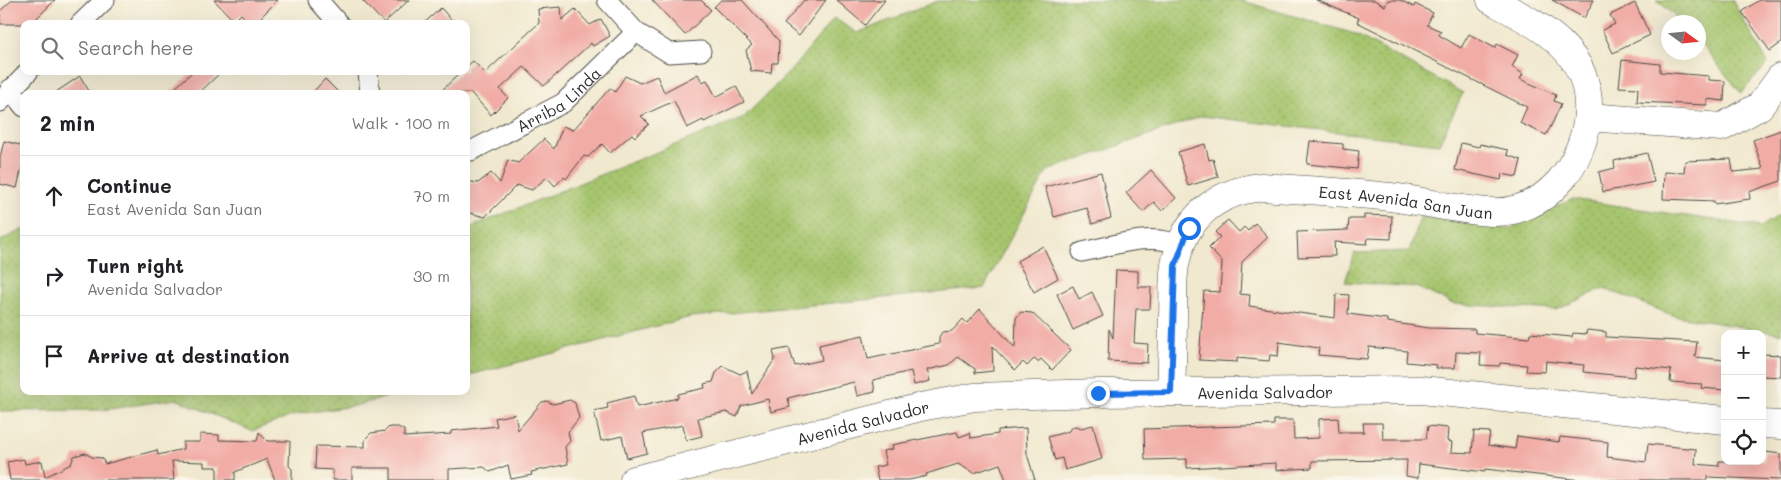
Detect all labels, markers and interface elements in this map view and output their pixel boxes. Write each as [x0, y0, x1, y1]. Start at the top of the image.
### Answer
north arrow [1661, 15, 1706, 60]
search box [20, 20, 470, 75]
icon: search [38, 34, 66, 62]
text: Search here [78, 35, 194, 60]
street label: Arriba Linda [512, 62, 605, 136]
text: 2 min [40, 109, 95, 136]
text: Walk · 100 m [351, 112, 450, 133]
text: Continue [87, 173, 172, 198]
street label: East Avenida San Juan [1318, 180, 1493, 223]
icon: ahead [40, 182, 68, 210]
text: 70 m [413, 185, 450, 206]
text: East Avenida San Juan [87, 198, 262, 219]
route start [1178, 217, 1201, 240]
text: Turn right [87, 253, 184, 278]
icon: right [40, 262, 68, 290]
text: 30 m [413, 265, 450, 286]
text: Avenida Salvador [87, 278, 223, 299]
map controls [1721, 330, 1766, 465]
button: + [1721, 330, 1766, 375]
icon: arrive [40, 342, 68, 370]
text: Arrive at destination [87, 343, 290, 368]
button: − [1721, 375, 1766, 420]
street label: Avenida Salvador [1197, 380, 1333, 403]
route end [1087, 382, 1110, 405]
street label: Avenida Salvador [794, 395, 931, 449]
button: locate [1721, 420, 1766, 465]

